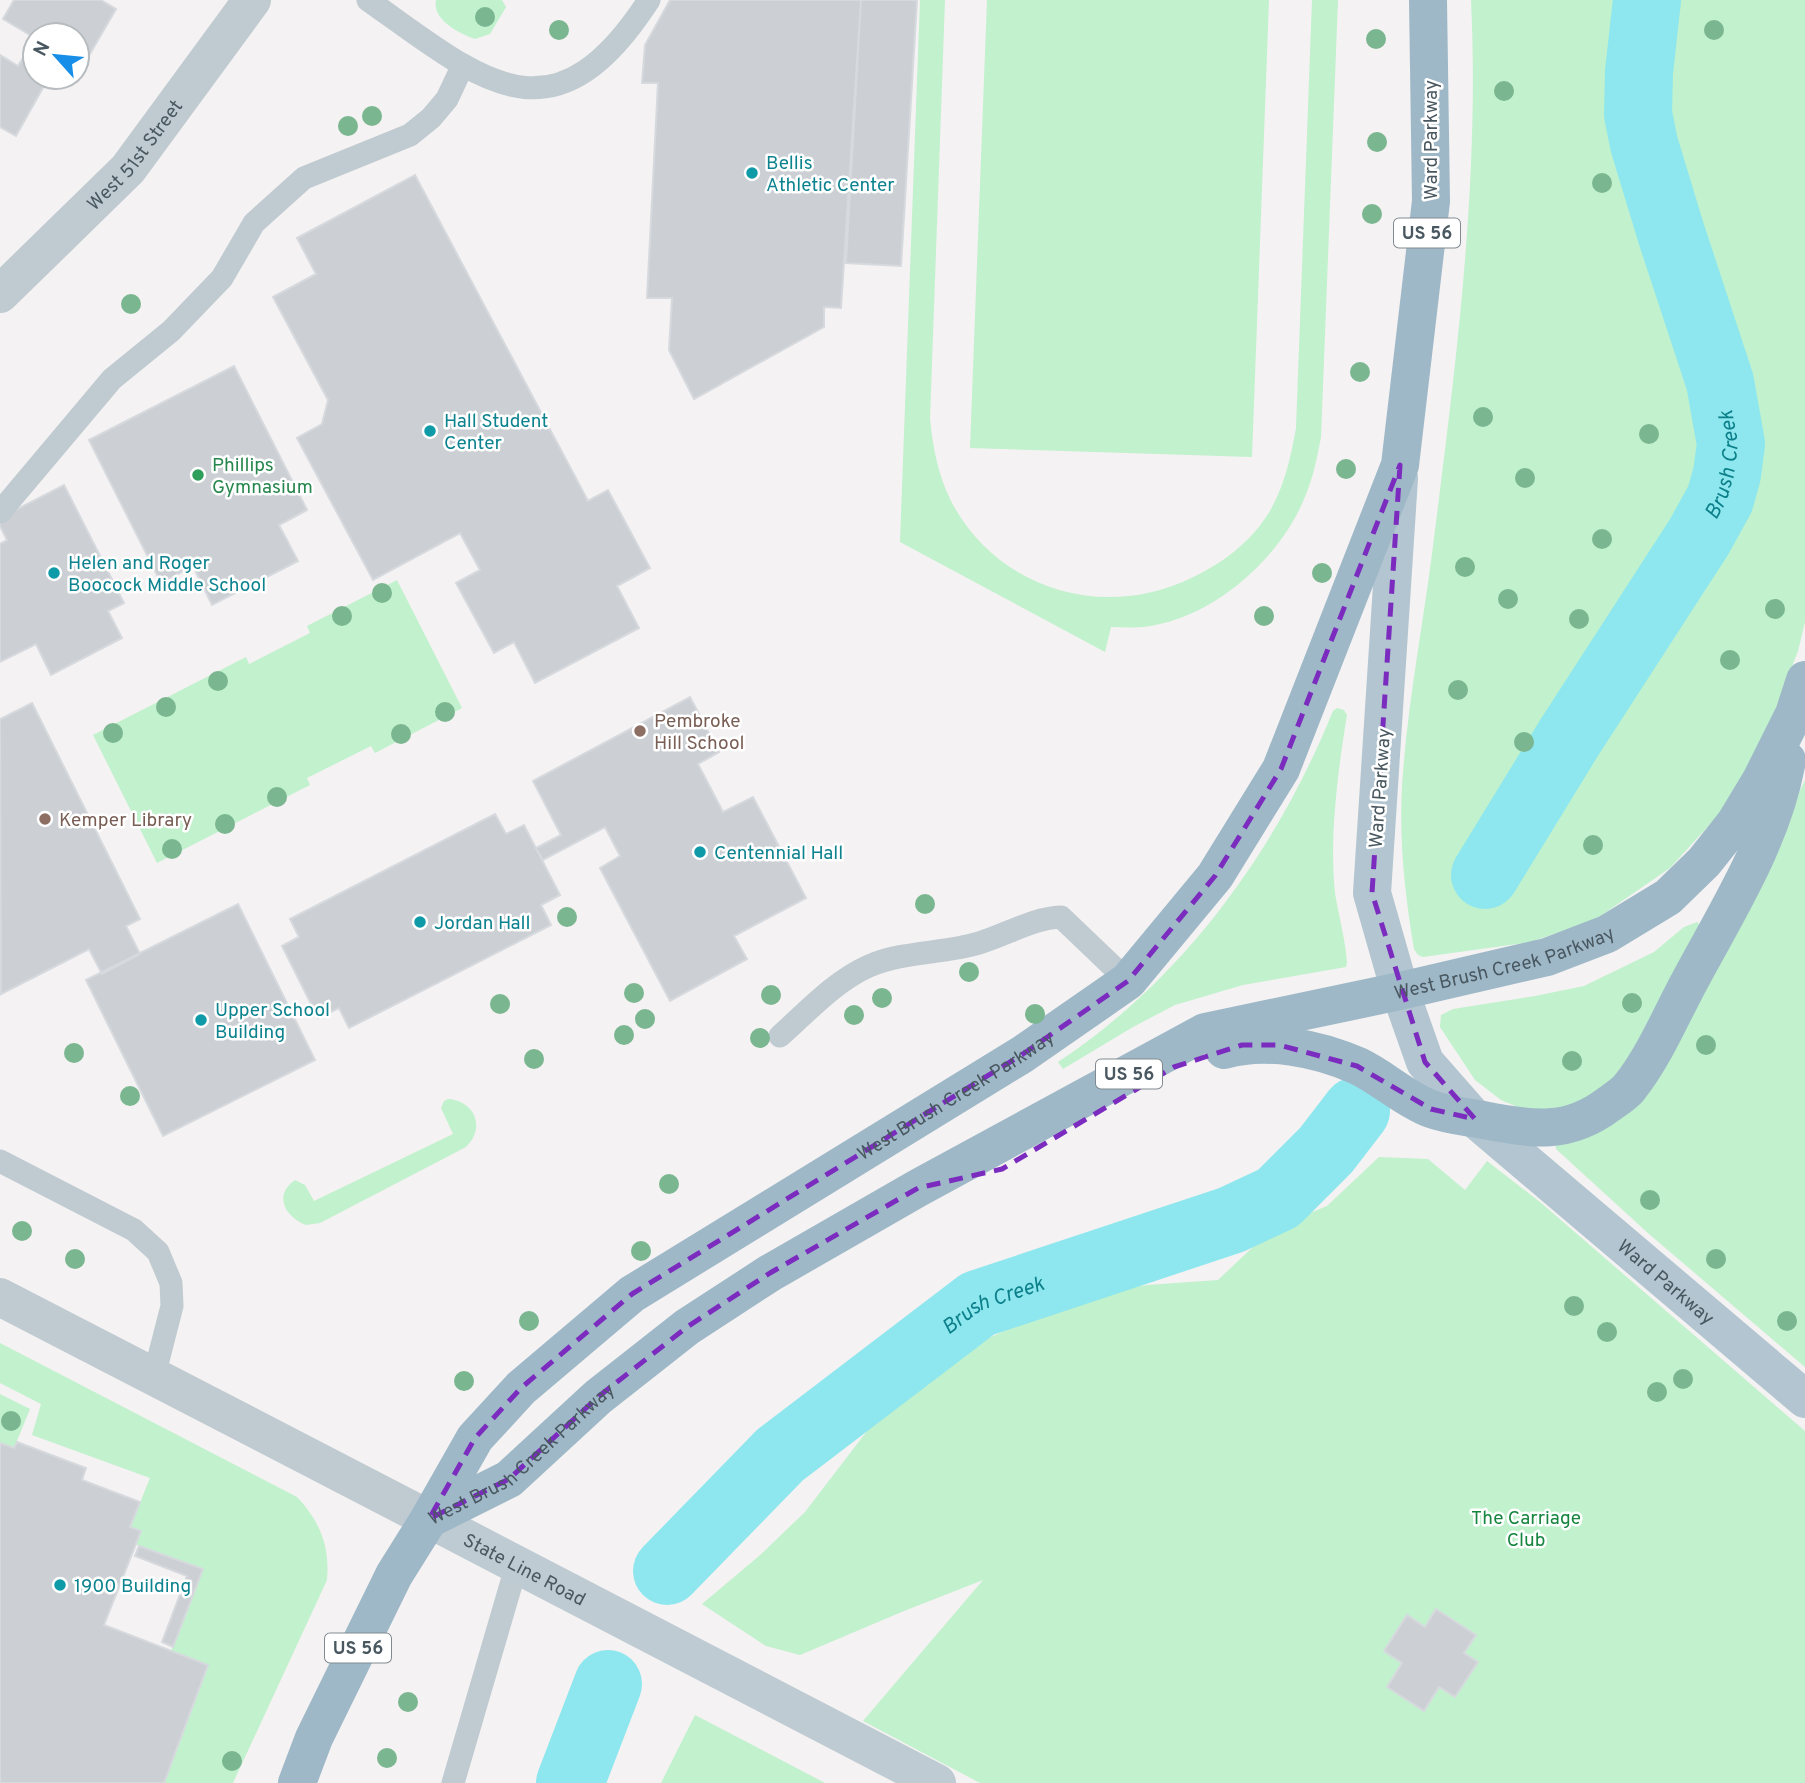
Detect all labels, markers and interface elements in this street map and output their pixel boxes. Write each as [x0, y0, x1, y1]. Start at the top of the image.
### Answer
north arrow [21, 21, 91, 91]
text: N [29, 38, 56, 61]
street label: Ward Parkway [1420, 80, 1444, 200]
street label: West 51st Street [83, 96, 189, 216]
place label: Bellis Athletic Center [766, 152, 895, 198]
marker: Bellis Athletic Center [744, 165, 760, 181]
road number: US 56 [1394, 218, 1460, 247]
water label: Brush Creek [1699, 408, 1746, 525]
place label: Hall Student Center [444, 410, 548, 456]
marker: Hall Student Center [422, 423, 438, 439]
place label: Phillips Gymnasium [212, 454, 313, 500]
marker: Phillips Gymnasium [190, 467, 206, 483]
place label: Helen and Roger Boocock Middle School [68, 552, 266, 598]
marker: Helen and Roger Boocock Middle School [46, 565, 62, 581]
place label: Pembroke Hill School [654, 710, 745, 756]
marker: Pembroke Hill School [632, 723, 648, 739]
street label: Ward Parkway [1365, 727, 1397, 849]
place label: Kemper Library [59, 809, 192, 833]
marker: Kemper Library [37, 811, 53, 827]
place label: Centennial Hall [714, 842, 843, 866]
marker: Centennial Hall [692, 844, 708, 860]
place label: Jordan Hall [434, 912, 531, 936]
marker: Jordan Hall [412, 914, 428, 930]
street label: West Brush Creek Parkway [1392, 922, 1620, 1006]
place label: Upper School Building [215, 999, 330, 1045]
marker: Upper School Building [193, 1012, 209, 1028]
street label: West Brush Creek Parkway [853, 1026, 1059, 1167]
road number: US 56 [1096, 1059, 1162, 1088]
street label: Ward Parkway [1612, 1235, 1719, 1331]
water label: Brush Creek [937, 1271, 1048, 1342]
street label: West Brush Creek Parkway [425, 1378, 620, 1531]
park label: The Carriage Club [1471, 1507, 1581, 1553]
street label: State Line Road [459, 1529, 589, 1612]
place label: 1900 Building [74, 1575, 191, 1599]
marker: 1900 Building [52, 1577, 68, 1593]
road number: US 56 [325, 1633, 391, 1662]

